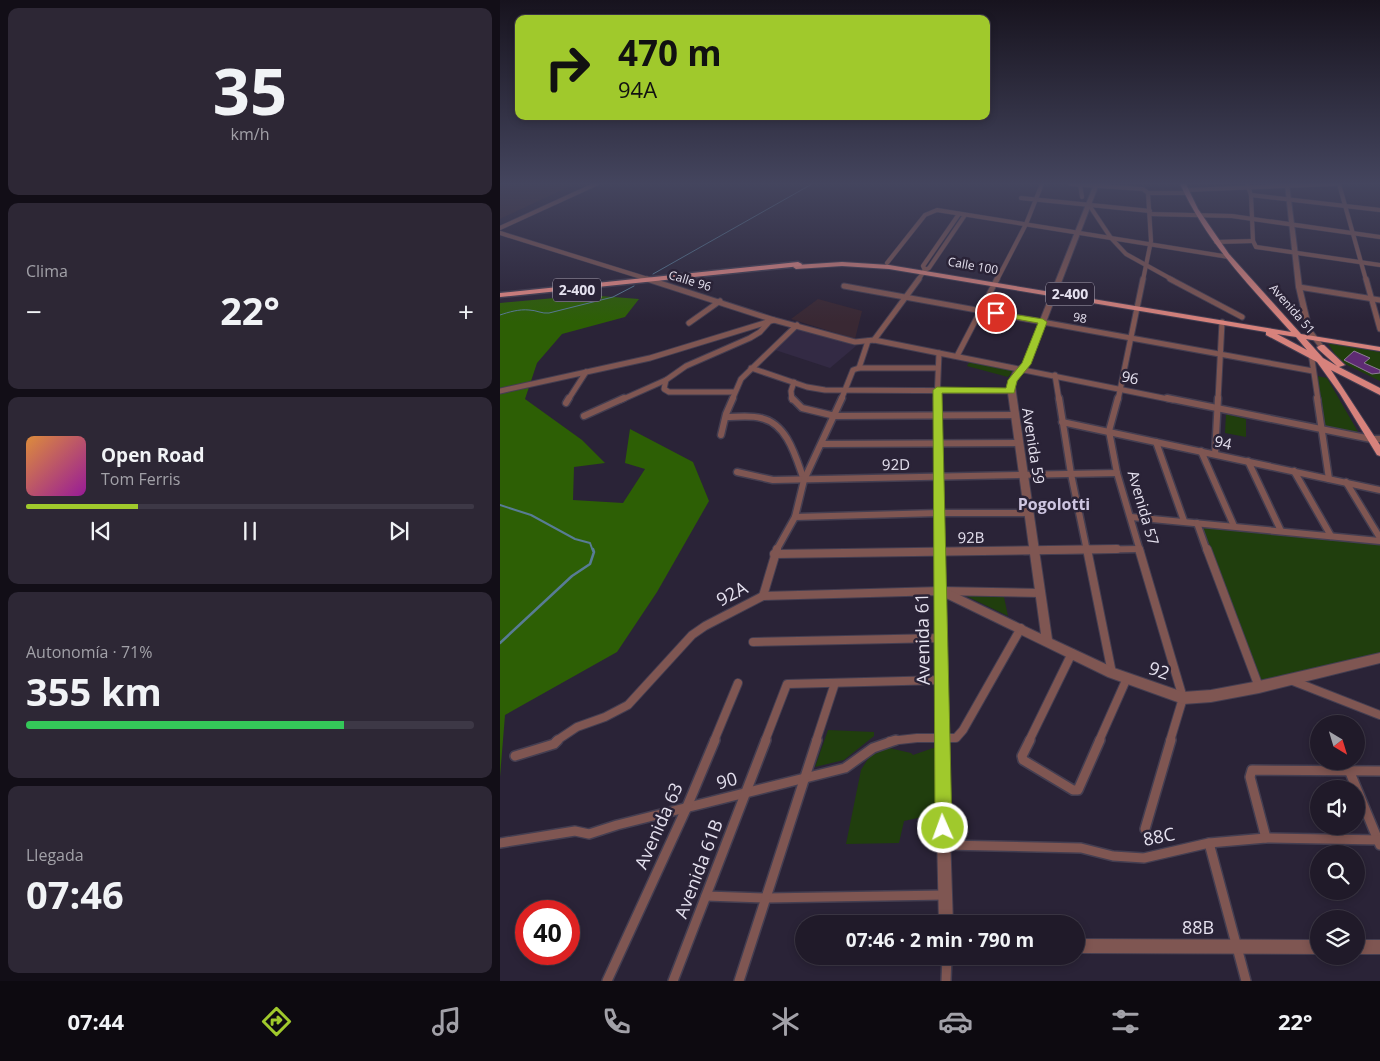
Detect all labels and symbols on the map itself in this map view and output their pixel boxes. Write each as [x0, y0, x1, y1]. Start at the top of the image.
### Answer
street label: Calle 100 [947, 253, 1000, 278]
street label: Calle 96 [667, 266, 714, 295]
road number: 2-400 [553, 278, 601, 302]
street label: Avenida 51 [1266, 280, 1319, 337]
road number: 2-400 [1046, 282, 1094, 306]
pin [975, 292, 1017, 334]
street label: 98 [1072, 308, 1088, 327]
street label: 96 [1120, 366, 1141, 388]
street label: Avenida 59 [1018, 406, 1050, 485]
street label: 94 [1213, 430, 1234, 454]
street label: 92D [882, 454, 910, 474]
street label: Avenida 57 [1124, 468, 1164, 547]
district label: Pogolotti [1018, 493, 1090, 515]
street label: 92B [957, 527, 985, 547]
street label: 92A [712, 575, 752, 611]
street label: Avenida 61 [909, 593, 935, 685]
street label: 92 [1146, 655, 1173, 685]
north arrow [1310, 715, 1365, 770]
street label: 90 [714, 766, 740, 794]
street label: Avenida 63 [628, 779, 688, 873]
position arrow [916, 801, 968, 853]
street label: Avenida 61B [668, 816, 728, 921]
street label: 88C [1141, 821, 1177, 851]
speed limit sign: 40 [515, 900, 580, 965]
street label: 88B [1182, 915, 1214, 939]

